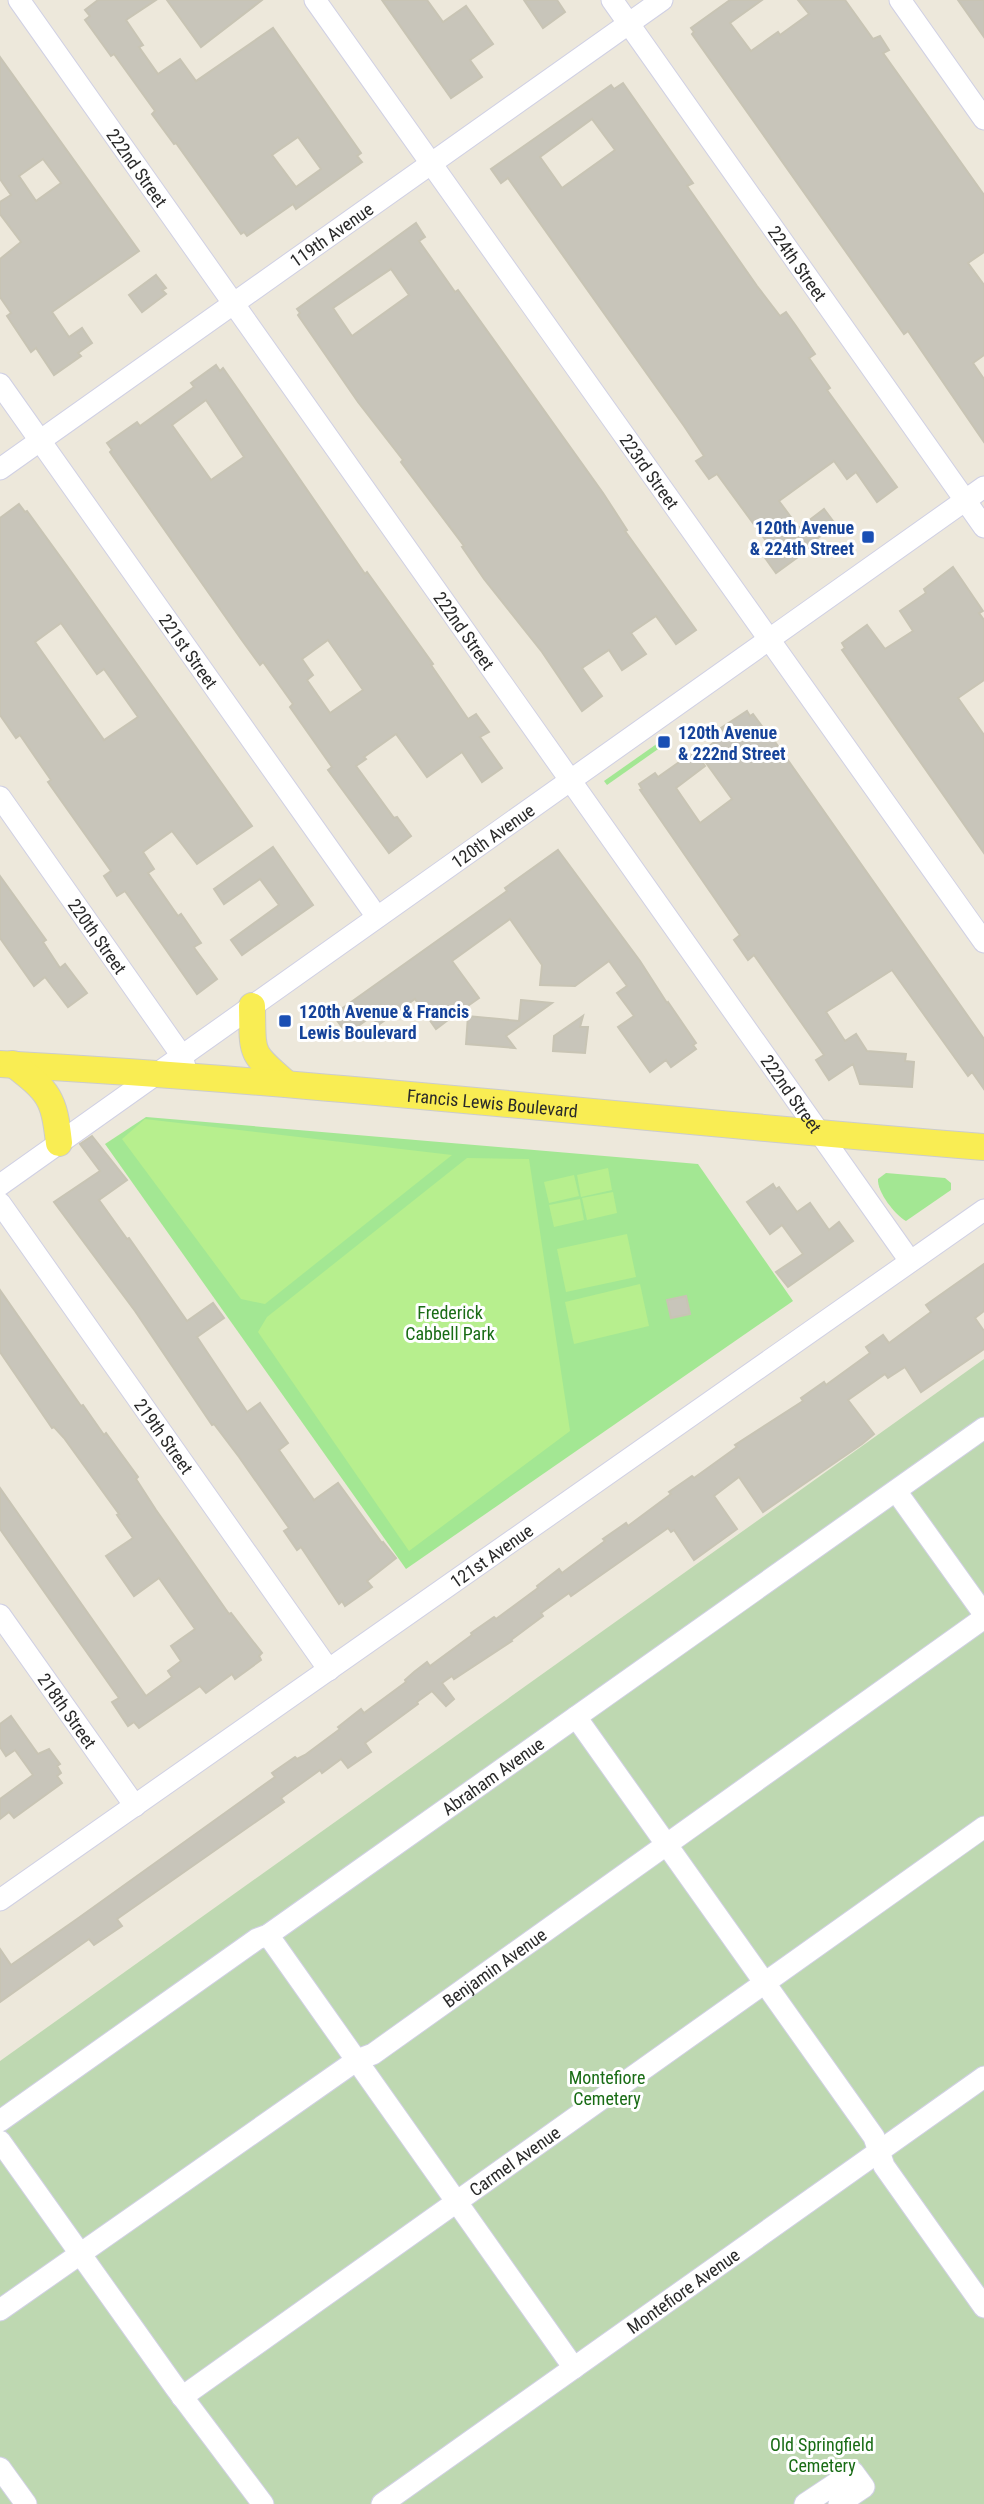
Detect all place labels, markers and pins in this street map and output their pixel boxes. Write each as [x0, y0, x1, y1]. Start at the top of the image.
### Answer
place label: 120th Avenue & 224th Street [750, 517, 854, 559]
marker: 120th Avenue & 224th Street [860, 529, 876, 545]
place label: 120th Avenue & 222nd Street [678, 722, 786, 764]
marker: 120th Avenue & 222nd Street [656, 734, 672, 750]
place label: 120th Avenue & Francis Lewis Boulevard [299, 1001, 469, 1043]
marker: 120th Avenue & Francis Lewis Boulevard [277, 1013, 293, 1029]

